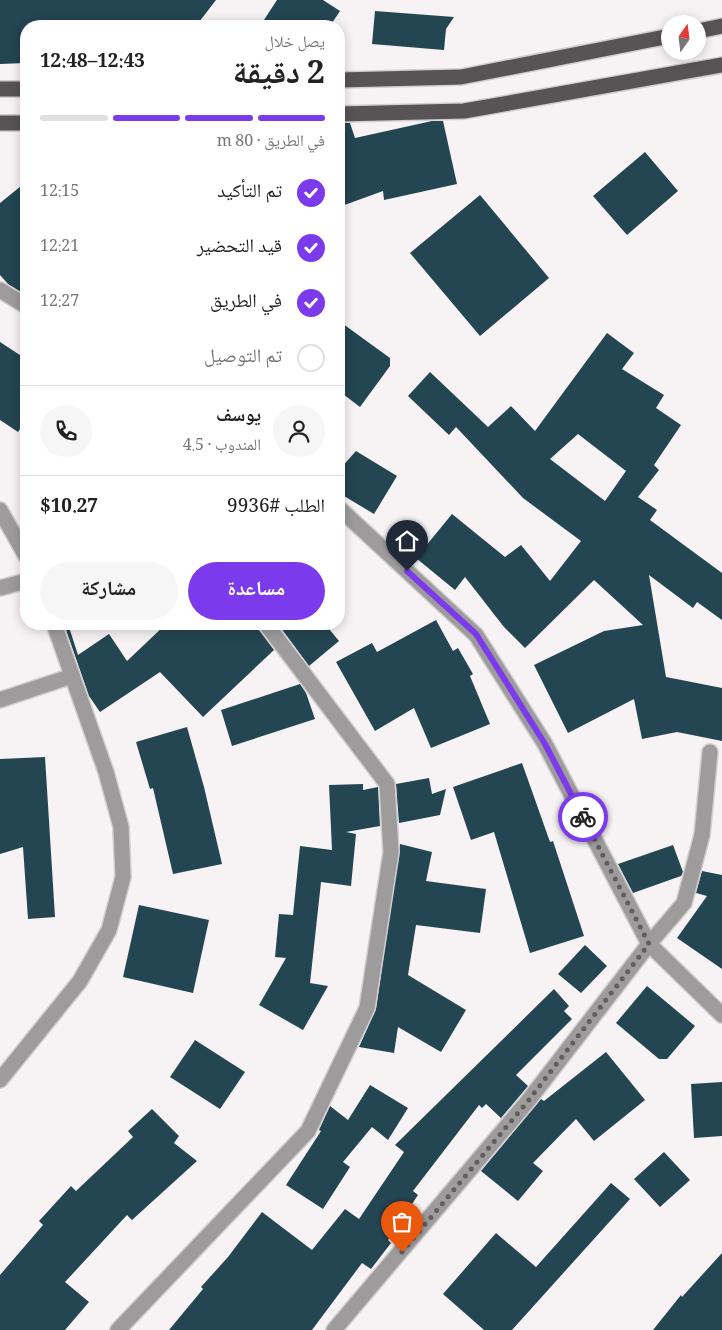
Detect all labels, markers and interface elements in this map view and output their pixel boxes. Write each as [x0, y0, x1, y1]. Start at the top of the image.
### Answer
north arrow [661, 15, 706, 60]
map controls [661, 15, 706, 60]
text: يصل خلال [265, 30, 325, 57]
text: 12:43–12:48 [40, 47, 145, 79]
text: 2 دقيقة [233, 49, 325, 103]
text: في الطريق · 80 m [217, 129, 325, 156]
text: تم التأكيد [217, 177, 282, 209]
text: 12:15 [40, 179, 79, 206]
icon: check [297, 179, 325, 207]
text: قيد التحضير [197, 232, 282, 264]
text: 12:21 [40, 234, 79, 261]
icon: check [297, 234, 325, 262]
text: في الطريق [210, 287, 282, 319]
text: 12:27 [40, 289, 79, 316]
icon: check [297, 289, 325, 317]
text: تم التوصيل [204, 342, 282, 374]
text: يوسف [216, 401, 261, 433]
button: phone [40, 405, 92, 457]
button: person [273, 405, 325, 457]
text: المندوب · 4.5 [183, 433, 261, 460]
text: $10.27 [40, 492, 98, 524]
text: الطلب #9936 [227, 492, 325, 524]
pin [386, 520, 428, 571]
icon: home [393, 527, 421, 555]
button: مشاركة [40, 562, 178, 620]
button: مساعدة [188, 562, 325, 620]
courier [558, 792, 608, 842]
icon: bike [569, 803, 597, 831]
pin [381, 1201, 423, 1252]
icon: bag [388, 1208, 416, 1236]

